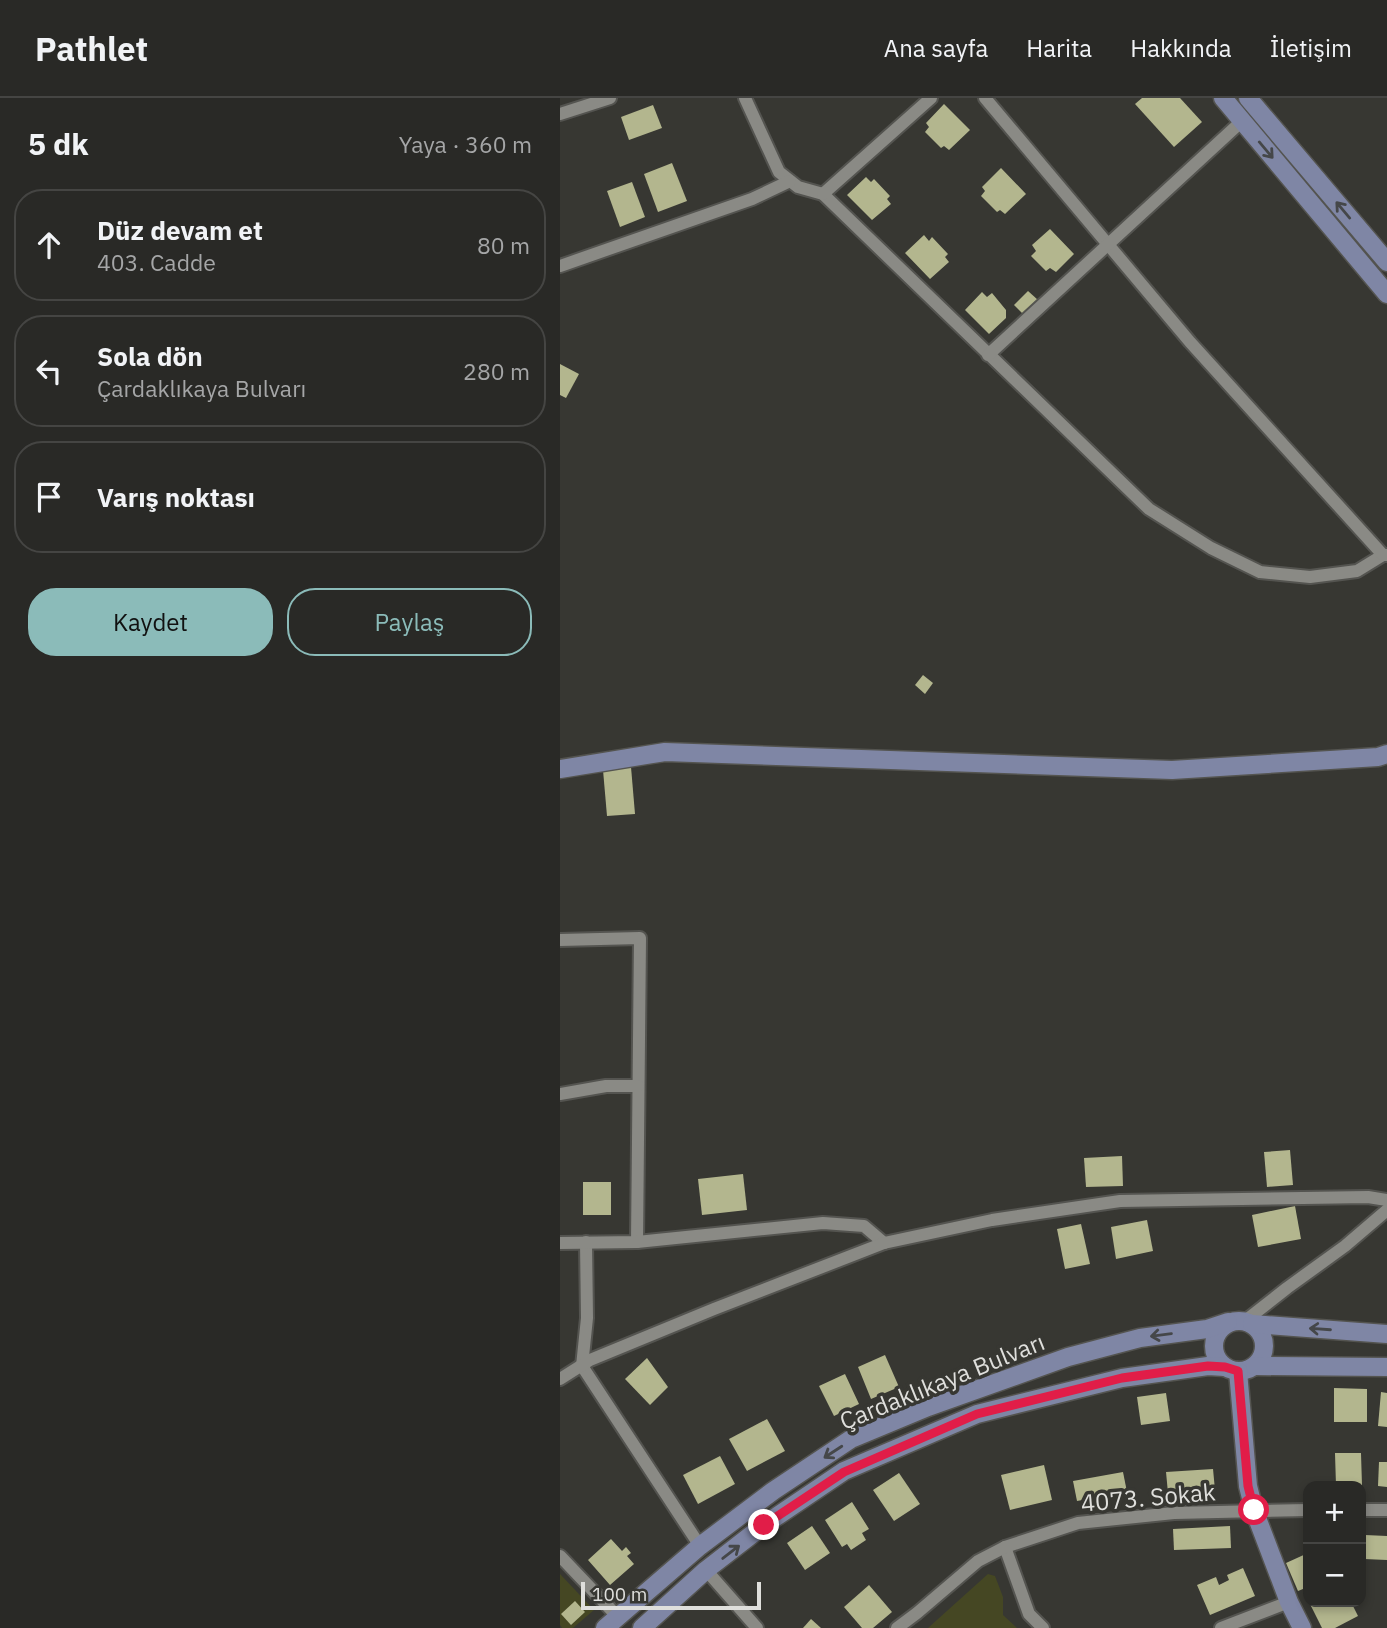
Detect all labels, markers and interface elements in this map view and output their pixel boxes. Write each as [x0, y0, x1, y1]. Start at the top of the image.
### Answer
text: Pathlet [35, 27, 148, 70]
text: Ana sayfa [884, 32, 988, 64]
text: Harita [1026, 32, 1092, 64]
text: Hakkında [1130, 32, 1232, 64]
text: İletişim [1270, 32, 1352, 64]
text: 5 dk [28, 124, 89, 163]
text: Yaya · 360 m [399, 129, 532, 159]
one-way arrow [1259, 141, 1274, 159]
one-way arrow [1335, 201, 1351, 219]
text: Düz devam et [97, 213, 263, 247]
icon: ahead [30, 226, 68, 264]
text: 80 m [477, 230, 530, 260]
text: 403. Cadde [97, 247, 216, 277]
text: Sola dön [97, 339, 203, 373]
icon: left [30, 352, 68, 390]
text: 280 m [463, 356, 530, 386]
text: Çardaklıkaya Bulvarı [97, 373, 306, 403]
icon: arrive [30, 478, 68, 516]
text: Varış noktası [97, 480, 255, 514]
button: Kaydet [28, 588, 273, 656]
button: Paylaş [287, 588, 532, 656]
one-way arrow [1309, 1322, 1332, 1335]
street label: Çardaklıkaya Bulvarı [835, 1325, 1049, 1437]
one-way arrow [1150, 1328, 1173, 1341]
one-way arrow [823, 1445, 843, 1459]
street label: 4073. Sokak [1079, 1475, 1217, 1519]
map controls [1303, 1481, 1366, 1607]
button: + [1303, 1481, 1366, 1544]
route start [1238, 1494, 1269, 1525]
route end [748, 1509, 779, 1540]
one-way arrow [721, 1544, 739, 1559]
button: − [1303, 1544, 1366, 1607]
scale bar [581, 1579, 761, 1611]
text: 100 m [592, 1582, 647, 1606]

